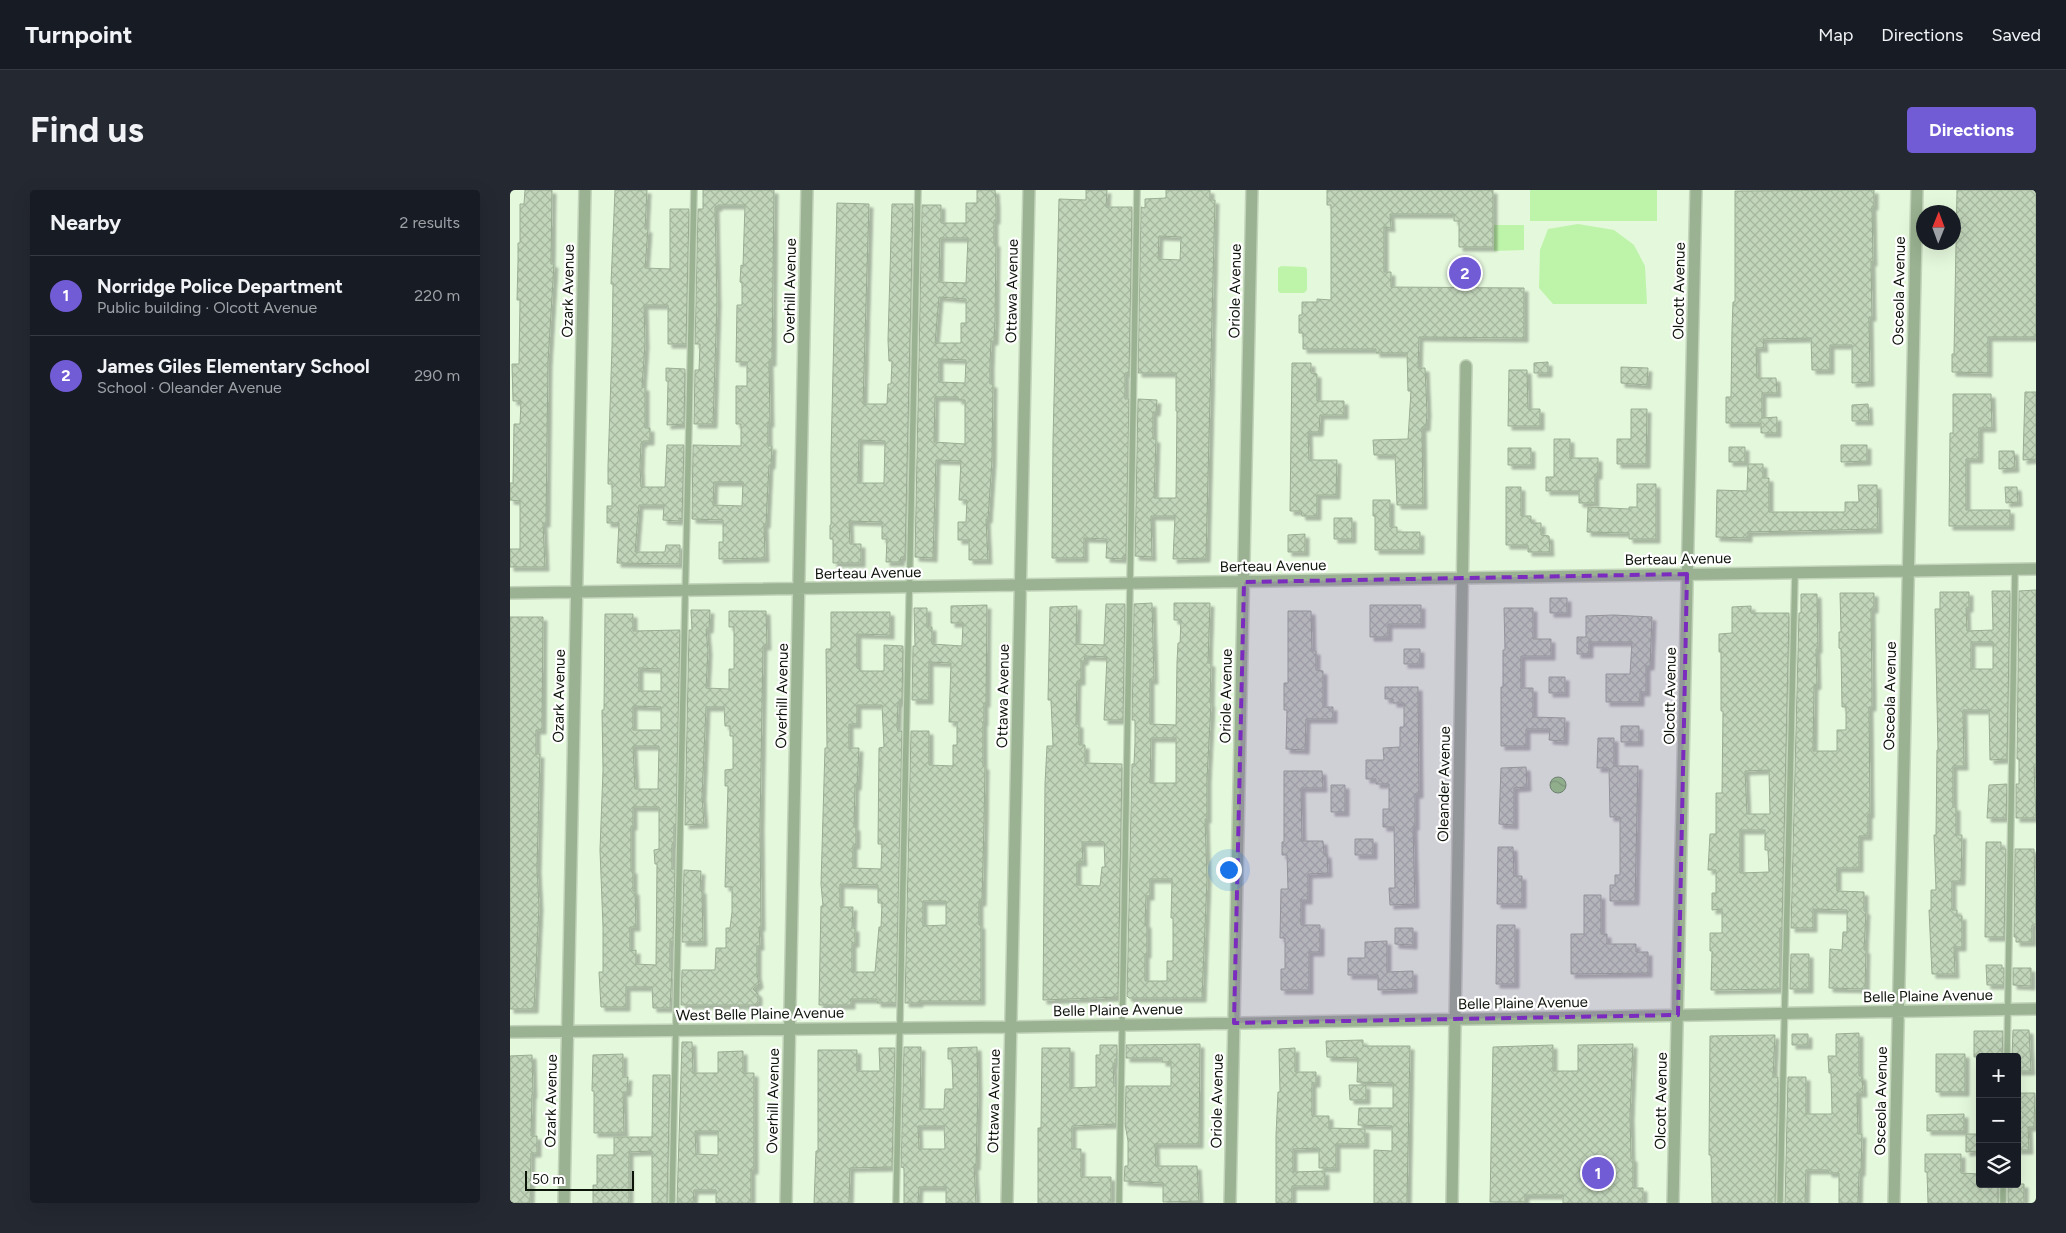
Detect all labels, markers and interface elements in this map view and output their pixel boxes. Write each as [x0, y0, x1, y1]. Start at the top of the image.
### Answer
text: Turnpoint [25, 20, 132, 49]
text: Map [1818, 24, 1853, 46]
text: Directions [1881, 24, 1963, 46]
text: Saved [1991, 24, 2041, 46]
button: Directions [1907, 107, 2036, 153]
text: Find us [30, 109, 144, 151]
north arrow [1916, 205, 1961, 250]
text: Nearby [50, 210, 121, 235]
text: 2 results [400, 213, 460, 232]
street label: Osceola Avenue [1889, 236, 1909, 346]
street label: Overhill Avenue [780, 238, 800, 344]
street label: Ottawa Avenue [1002, 239, 1022, 343]
street label: Olcott Avenue [1669, 242, 1689, 340]
street label: Oriole Avenue [1225, 243, 1245, 339]
street label: Ozark Avenue [558, 244, 578, 338]
pin: 2 [1449, 254, 1481, 292]
text: Norridge Police Department [97, 275, 343, 298]
text: 1 [63, 286, 69, 305]
text: 220 m [414, 286, 460, 305]
text: Public building · Olcott Avenue [97, 298, 317, 317]
text: James Giles Elementary School [97, 355, 370, 378]
text: 2 [61, 366, 71, 385]
text: 290 m [414, 366, 460, 385]
text: School · Oleander Avenue [97, 378, 282, 397]
street label: Berteau Avenue [1624, 549, 1732, 569]
street label: Berteau Avenue [1219, 556, 1327, 576]
street label: Berteau Avenue [814, 563, 922, 583]
street label: Osceola Avenue [1880, 641, 1900, 751]
street label: Overhill Avenue [772, 643, 792, 749]
street label: Ottawa Avenue [993, 644, 1013, 748]
street label: Olcott Avenue [1660, 647, 1680, 745]
street label: Oriole Avenue [1216, 648, 1236, 744]
street label: Ozark Avenue [549, 649, 569, 743]
street label: Oleander Avenue [1434, 726, 1454, 842]
your location [1216, 857, 1242, 883]
street label: Belle Plaine Avenue [1863, 986, 1993, 1006]
street label: Belle Plaine Avenue [1458, 993, 1588, 1013]
street label: Belle Plaine Avenue [1053, 1000, 1183, 1020]
street label: West Belle Plaine Avenue [676, 1004, 844, 1024]
street label: Osceola Avenue [1871, 1046, 1891, 1156]
street label: Overhill Avenue [763, 1048, 783, 1154]
street label: Ottawa Avenue [984, 1049, 1004, 1153]
street label: Olcott Avenue [1651, 1052, 1671, 1150]
street label: Oriole Avenue [1207, 1053, 1227, 1149]
map controls [1976, 1053, 2021, 1188]
button: + [1976, 1053, 2021, 1098]
street label: Ozark Avenue [541, 1054, 561, 1148]
button: − [1976, 1098, 2021, 1143]
button: layers [1976, 1143, 2021, 1188]
pin: 1 [1582, 1154, 1614, 1192]
scale bar [525, 1168, 634, 1191]
text: 50 m [532, 1171, 564, 1188]

